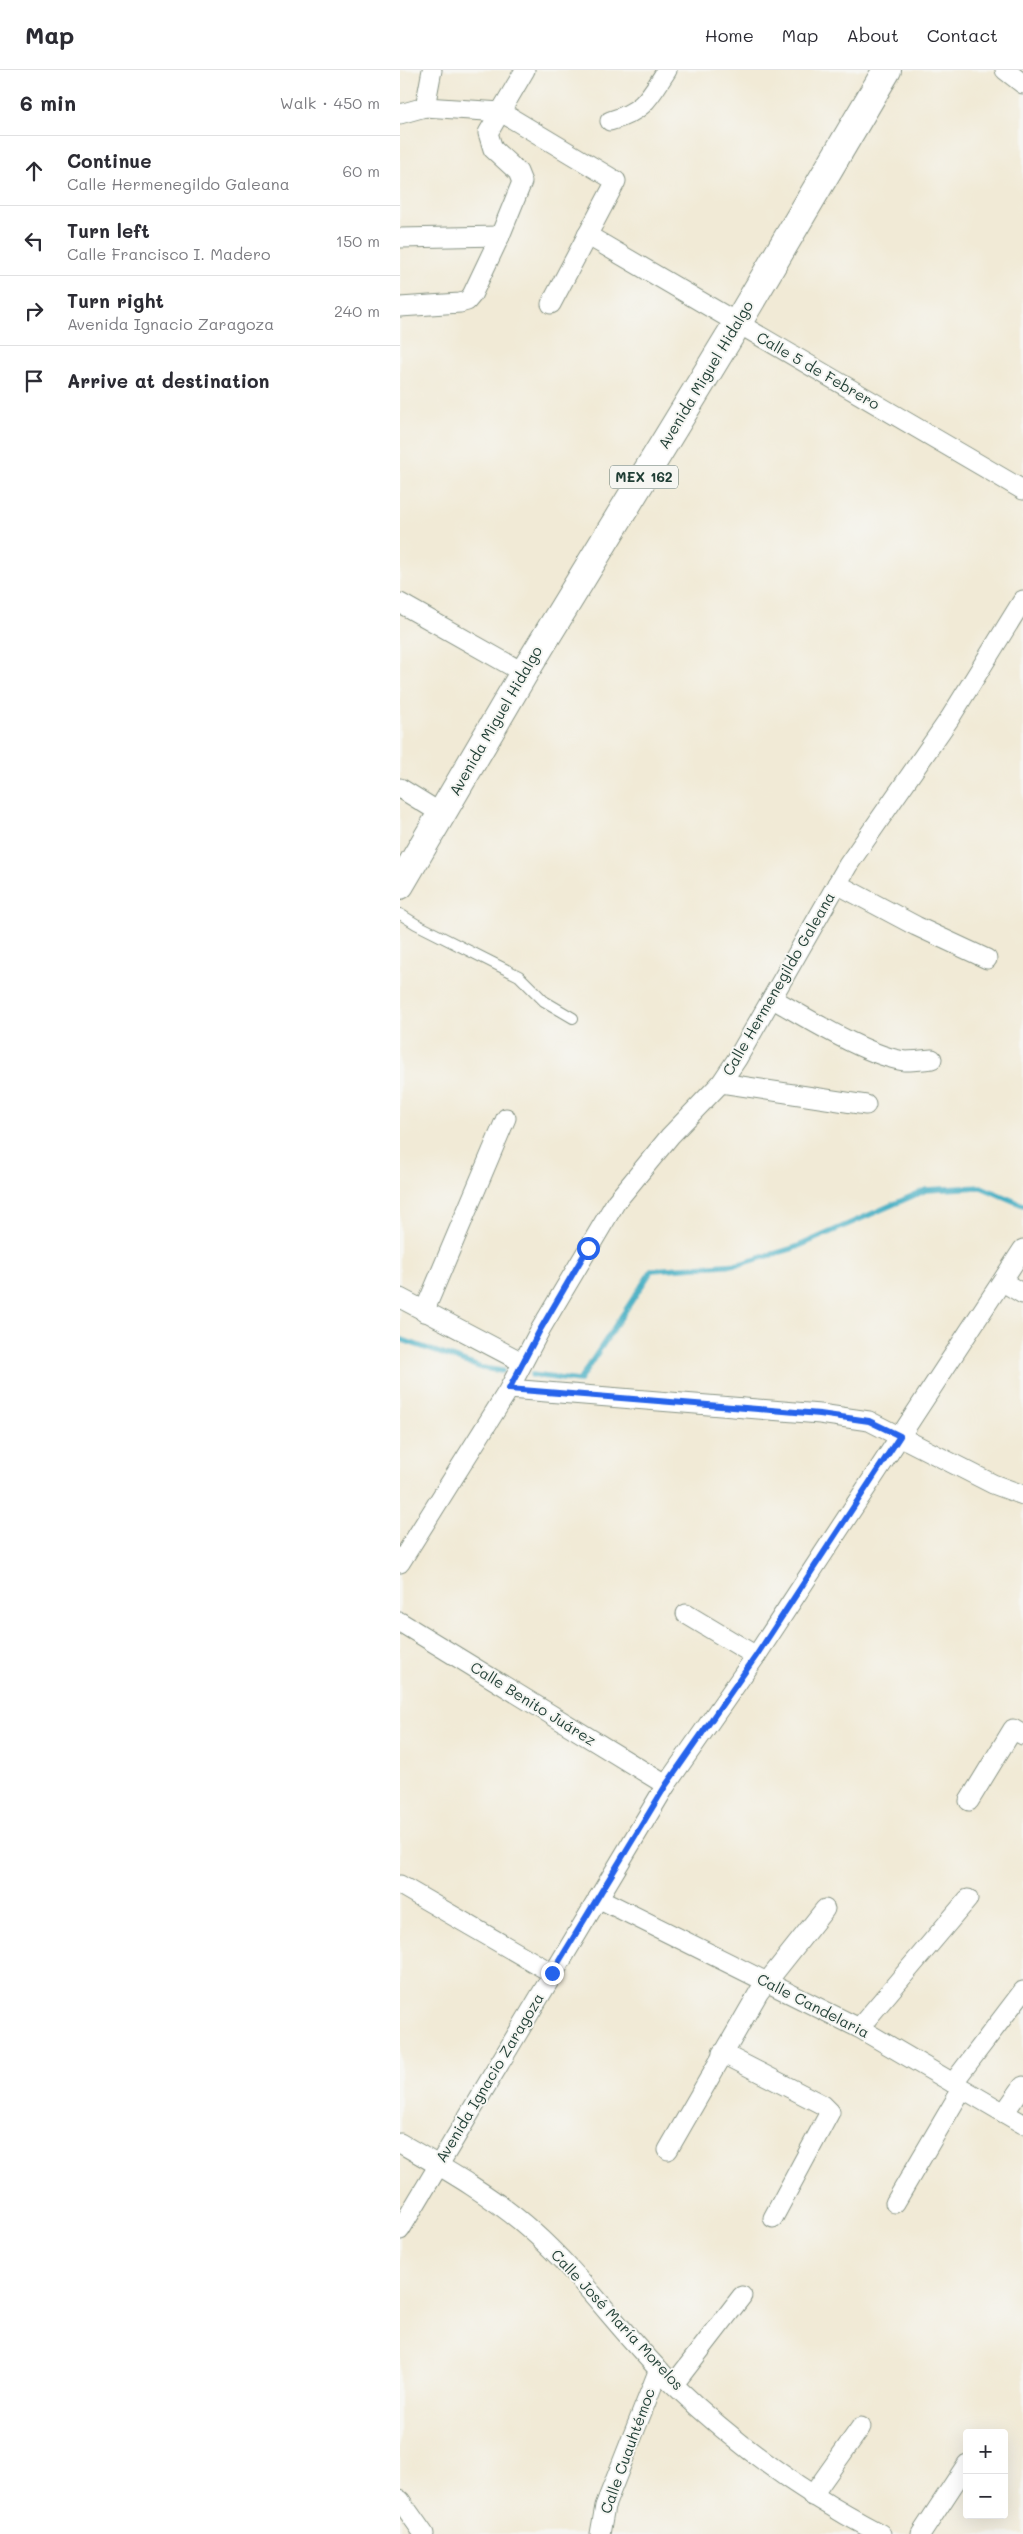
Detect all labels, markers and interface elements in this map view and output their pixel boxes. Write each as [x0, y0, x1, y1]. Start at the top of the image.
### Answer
text: Map [25, 19, 74, 50]
text: Home [705, 23, 754, 47]
text: Map [782, 23, 818, 47]
text: About [846, 23, 899, 47]
text: Contact [927, 23, 998, 47]
text: 6 min [20, 89, 76, 116]
text: Walk · 450 m [280, 92, 380, 113]
text: Continue [67, 148, 152, 173]
icon: ahead [20, 157, 48, 185]
text: 60 m [343, 160, 380, 181]
text: Calle Hermenegildo Galeana [67, 173, 290, 194]
text: Turn left [67, 218, 150, 243]
icon: left [20, 227, 48, 255]
text: 150 m [336, 230, 380, 251]
text: Calle Francisco I. Madero [67, 243, 271, 264]
text: Turn right [67, 288, 164, 313]
icon: right [20, 297, 48, 325]
street label: Avenida Miguel Hidalgo [653, 297, 757, 452]
text: 240 m [334, 300, 380, 321]
text: Avenida Ignacio Zaragoza [67, 313, 274, 334]
street label: Calle 5 de Febrero [753, 327, 884, 414]
icon: arrive [20, 367, 48, 395]
text: Arrive at destination [67, 368, 270, 393]
road number: MEX 162 [610, 466, 678, 488]
street label: Avenida Miguel Hidalgo [444, 642, 546, 799]
street label: Calle Hermenegildo Galeana [717, 888, 839, 1079]
route start [577, 1237, 600, 1260]
street label: Calle Benito Juárez [467, 1656, 600, 1750]
route end [541, 1962, 564, 1985]
street label: Calle Candelaria [754, 1968, 873, 2042]
street label: Avenida Ignacio Zaragoza [431, 1989, 548, 2166]
street label: Calle José María Morelos [547, 2245, 688, 2394]
street label: Calle Cuauhtémoc [595, 2385, 659, 2516]
map controls [963, 2429, 1008, 2519]
button: + [963, 2429, 1008, 2474]
button: − [963, 2474, 1008, 2519]

